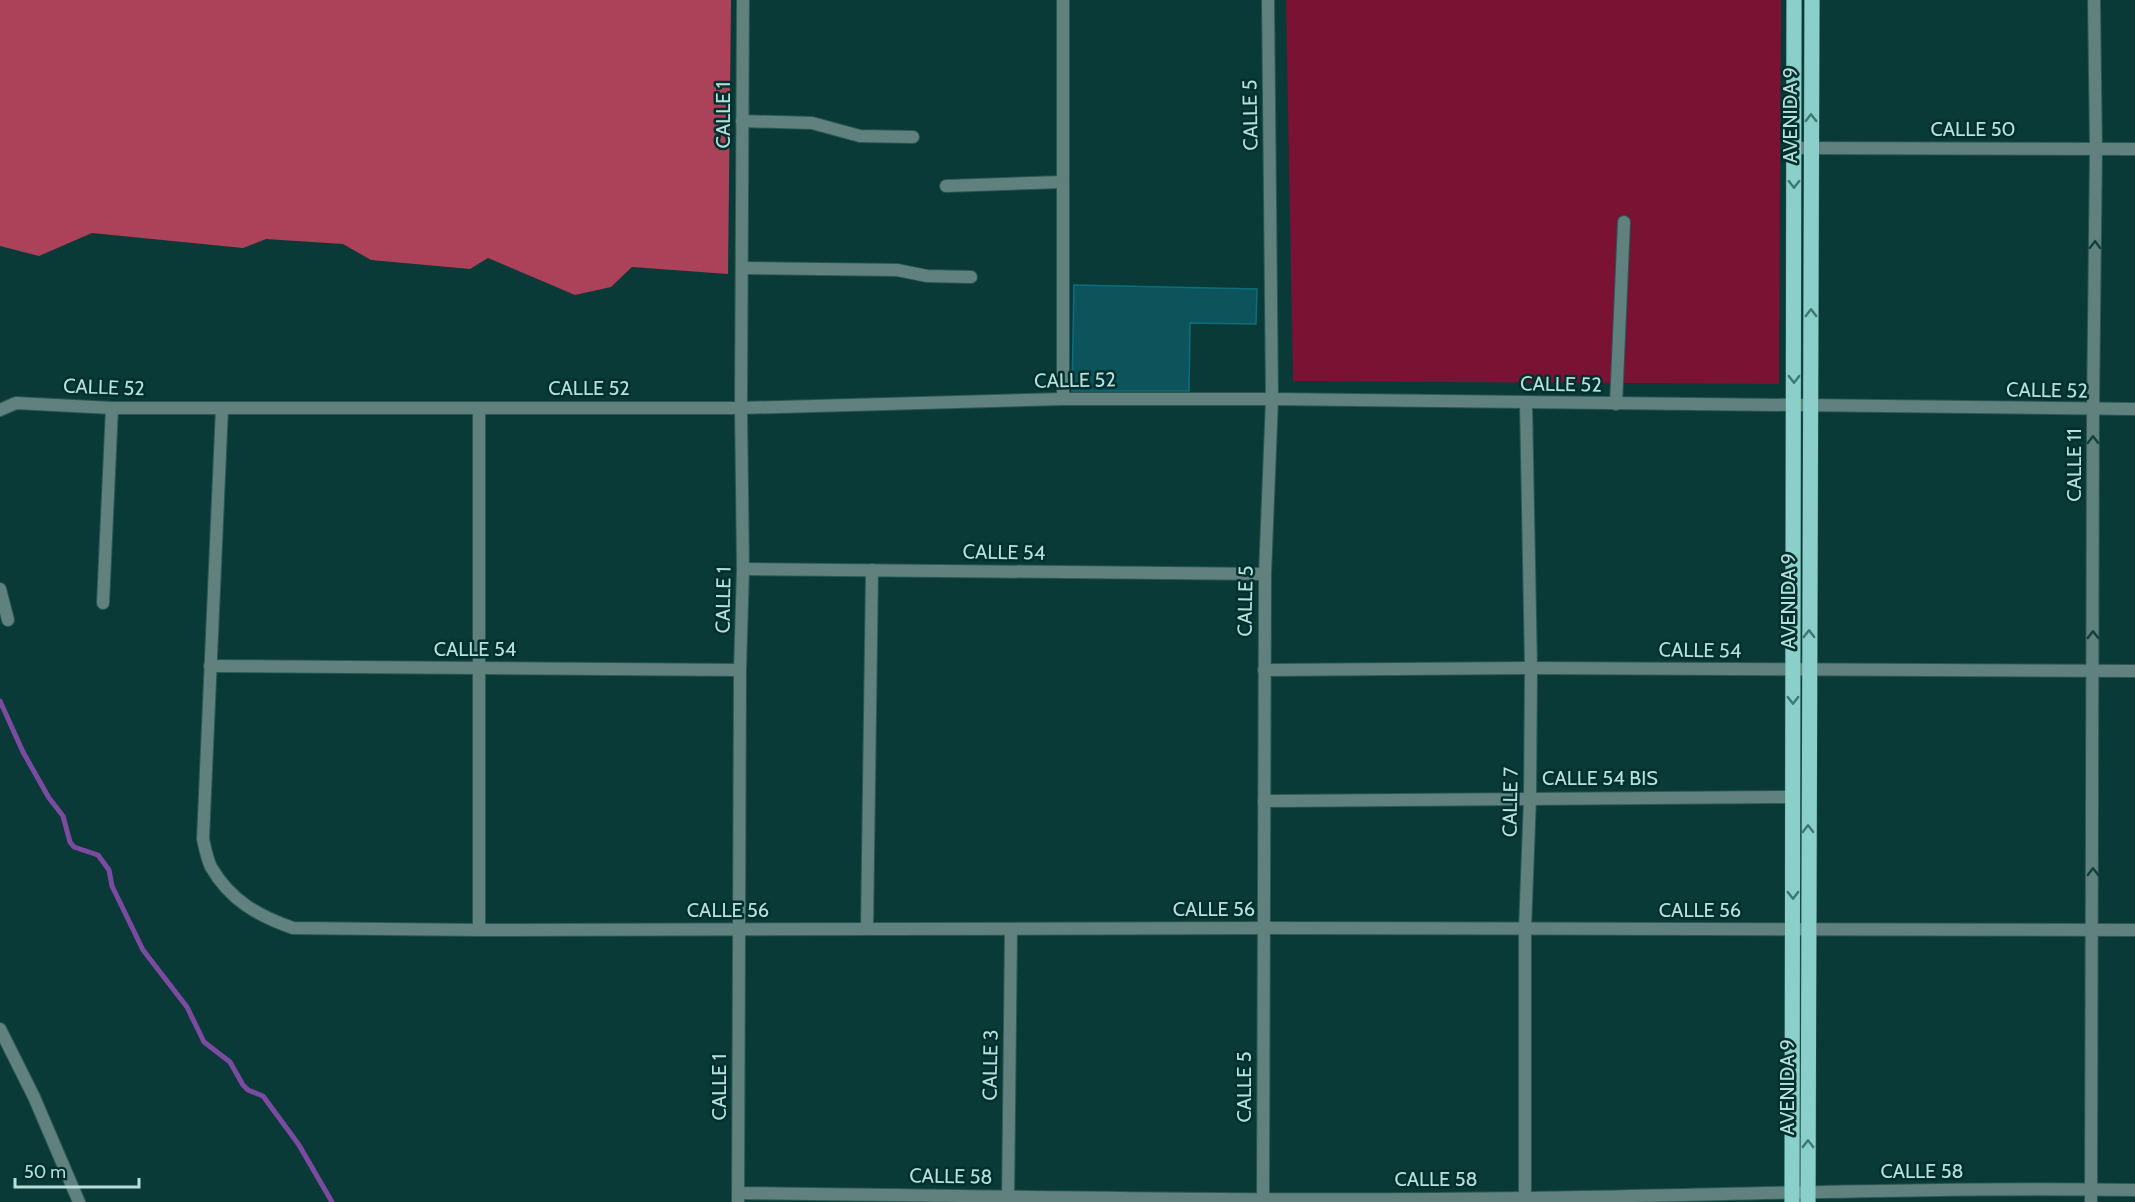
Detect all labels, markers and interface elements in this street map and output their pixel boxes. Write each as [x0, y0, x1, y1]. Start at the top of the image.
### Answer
street label: AVENIDA 9 [1778, 67, 1802, 163]
street label: CALLE 5 [1237, 79, 1263, 151]
street label: CALLE 1 [711, 82, 735, 148]
one-way arrow [1805, 113, 1817, 122]
street label: CALLE 50 [1930, 117, 2016, 141]
one-way arrow [1788, 180, 1800, 189]
one-way arrow [2089, 240, 2101, 249]
one-way arrow [1805, 308, 1817, 317]
street label: CALLE 52 [1034, 367, 1116, 393]
street label: CALLE 52 [1520, 371, 1602, 397]
street label: CALLE 52 [63, 374, 145, 400]
one-way arrow [1788, 375, 1800, 384]
street label: CALLE 52 [548, 376, 630, 400]
street label: CALLE 52 [2006, 377, 2088, 403]
street label: CALLE 11 [2062, 428, 2086, 502]
one-way arrow [2087, 435, 2099, 444]
street label: CALLE 54 [962, 539, 1046, 565]
street label: AVENIDA 9 [1776, 553, 1800, 649]
street label: CALLE 5 [1232, 565, 1258, 637]
street label: CALLE 1 [710, 566, 736, 634]
one-way arrow [1803, 629, 1815, 638]
one-way arrow [2087, 630, 2099, 639]
street label: CALLE 54 [434, 637, 517, 661]
street label: CALLE 54 [1658, 637, 1742, 663]
one-way arrow [1787, 696, 1799, 705]
street label: CALLE 54 BIS [1542, 766, 1658, 790]
street label: CALLE 7 [1497, 767, 1523, 837]
one-way arrow [1802, 824, 1814, 833]
one-way arrow [2087, 867, 2099, 876]
one-way arrow [1787, 891, 1799, 900]
street label: CALLE 56 [1173, 897, 1255, 921]
street label: CALLE 56 [687, 898, 769, 922]
street label: CALLE 56 [1659, 898, 1741, 922]
street label: CALLE 3 [977, 1029, 1003, 1101]
street label: AVENIDA 9 [1775, 1039, 1799, 1135]
street label: CALLE 5 [1232, 1051, 1256, 1123]
street label: CALLE 1 [707, 1054, 731, 1120]
one-way arrow [1802, 1139, 1814, 1148]
scale bar [15, 1151, 140, 1189]
street label: CALLE 58 [1880, 1159, 1964, 1183]
text: 50 m [24, 1161, 66, 1183]
street label: CALLE 58 [909, 1163, 993, 1189]
street label: CALLE 58 [1394, 1167, 1478, 1191]

